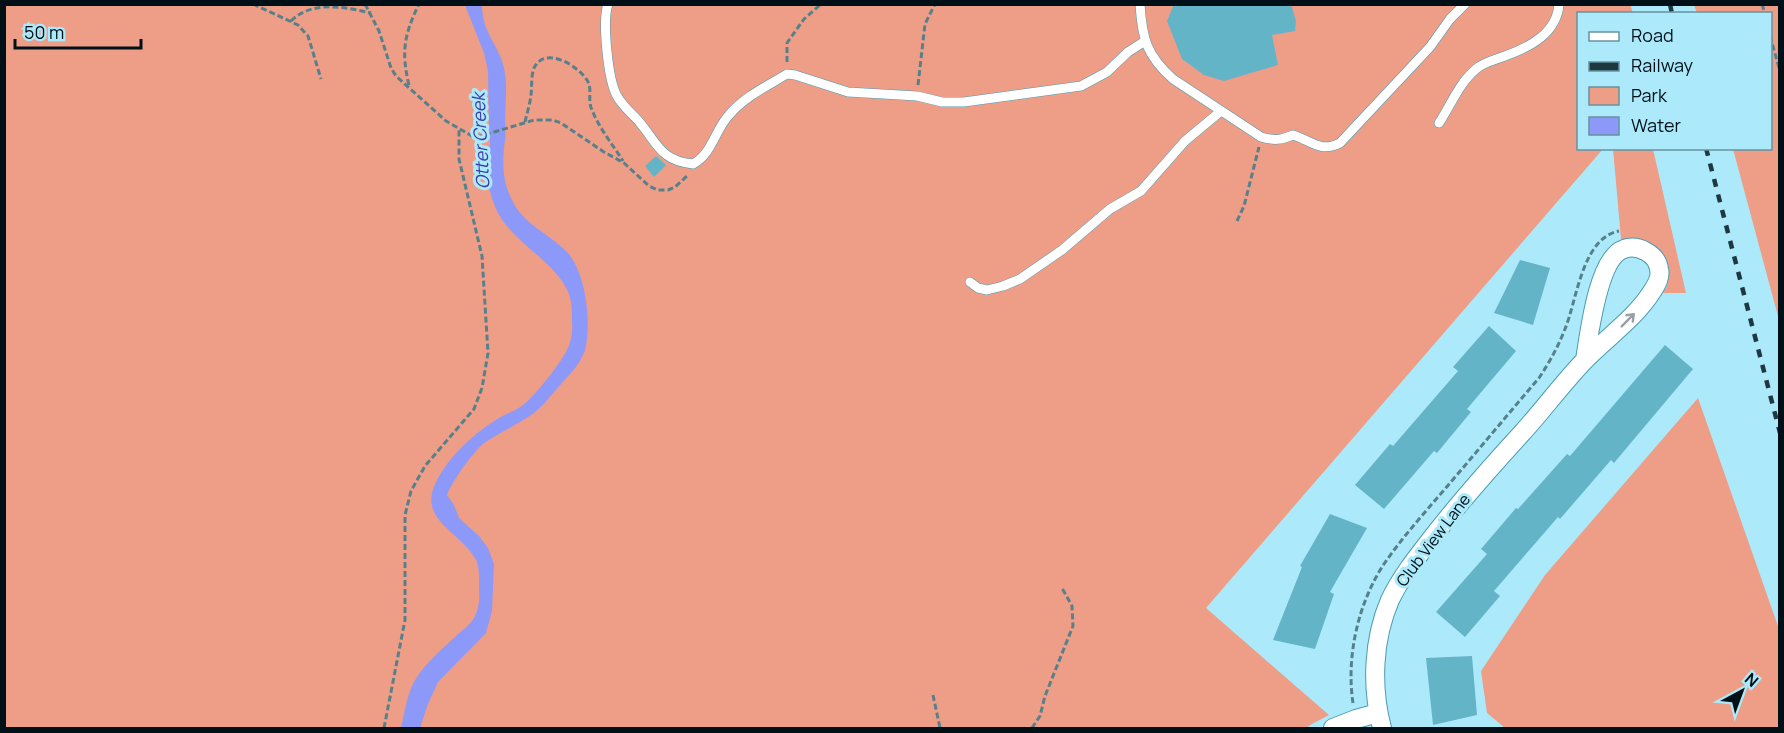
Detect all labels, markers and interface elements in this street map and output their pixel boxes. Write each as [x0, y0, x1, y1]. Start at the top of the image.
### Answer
scale bar [15, 12, 141, 50]
legend [1577, 12, 1772, 150]
text: 50 m [24, 20, 64, 44]
text: Road [1631, 23, 1674, 47]
text: Railway [1631, 53, 1693, 77]
text: Park [1631, 83, 1668, 107]
water label: Otter Creek [465, 89, 495, 190]
text: Water [1631, 113, 1681, 137]
one-way arrow [1621, 313, 1635, 328]
street label: Club View Lane [1391, 489, 1475, 591]
north arrow [1712, 661, 1772, 721]
text: N [1740, 668, 1763, 692]

